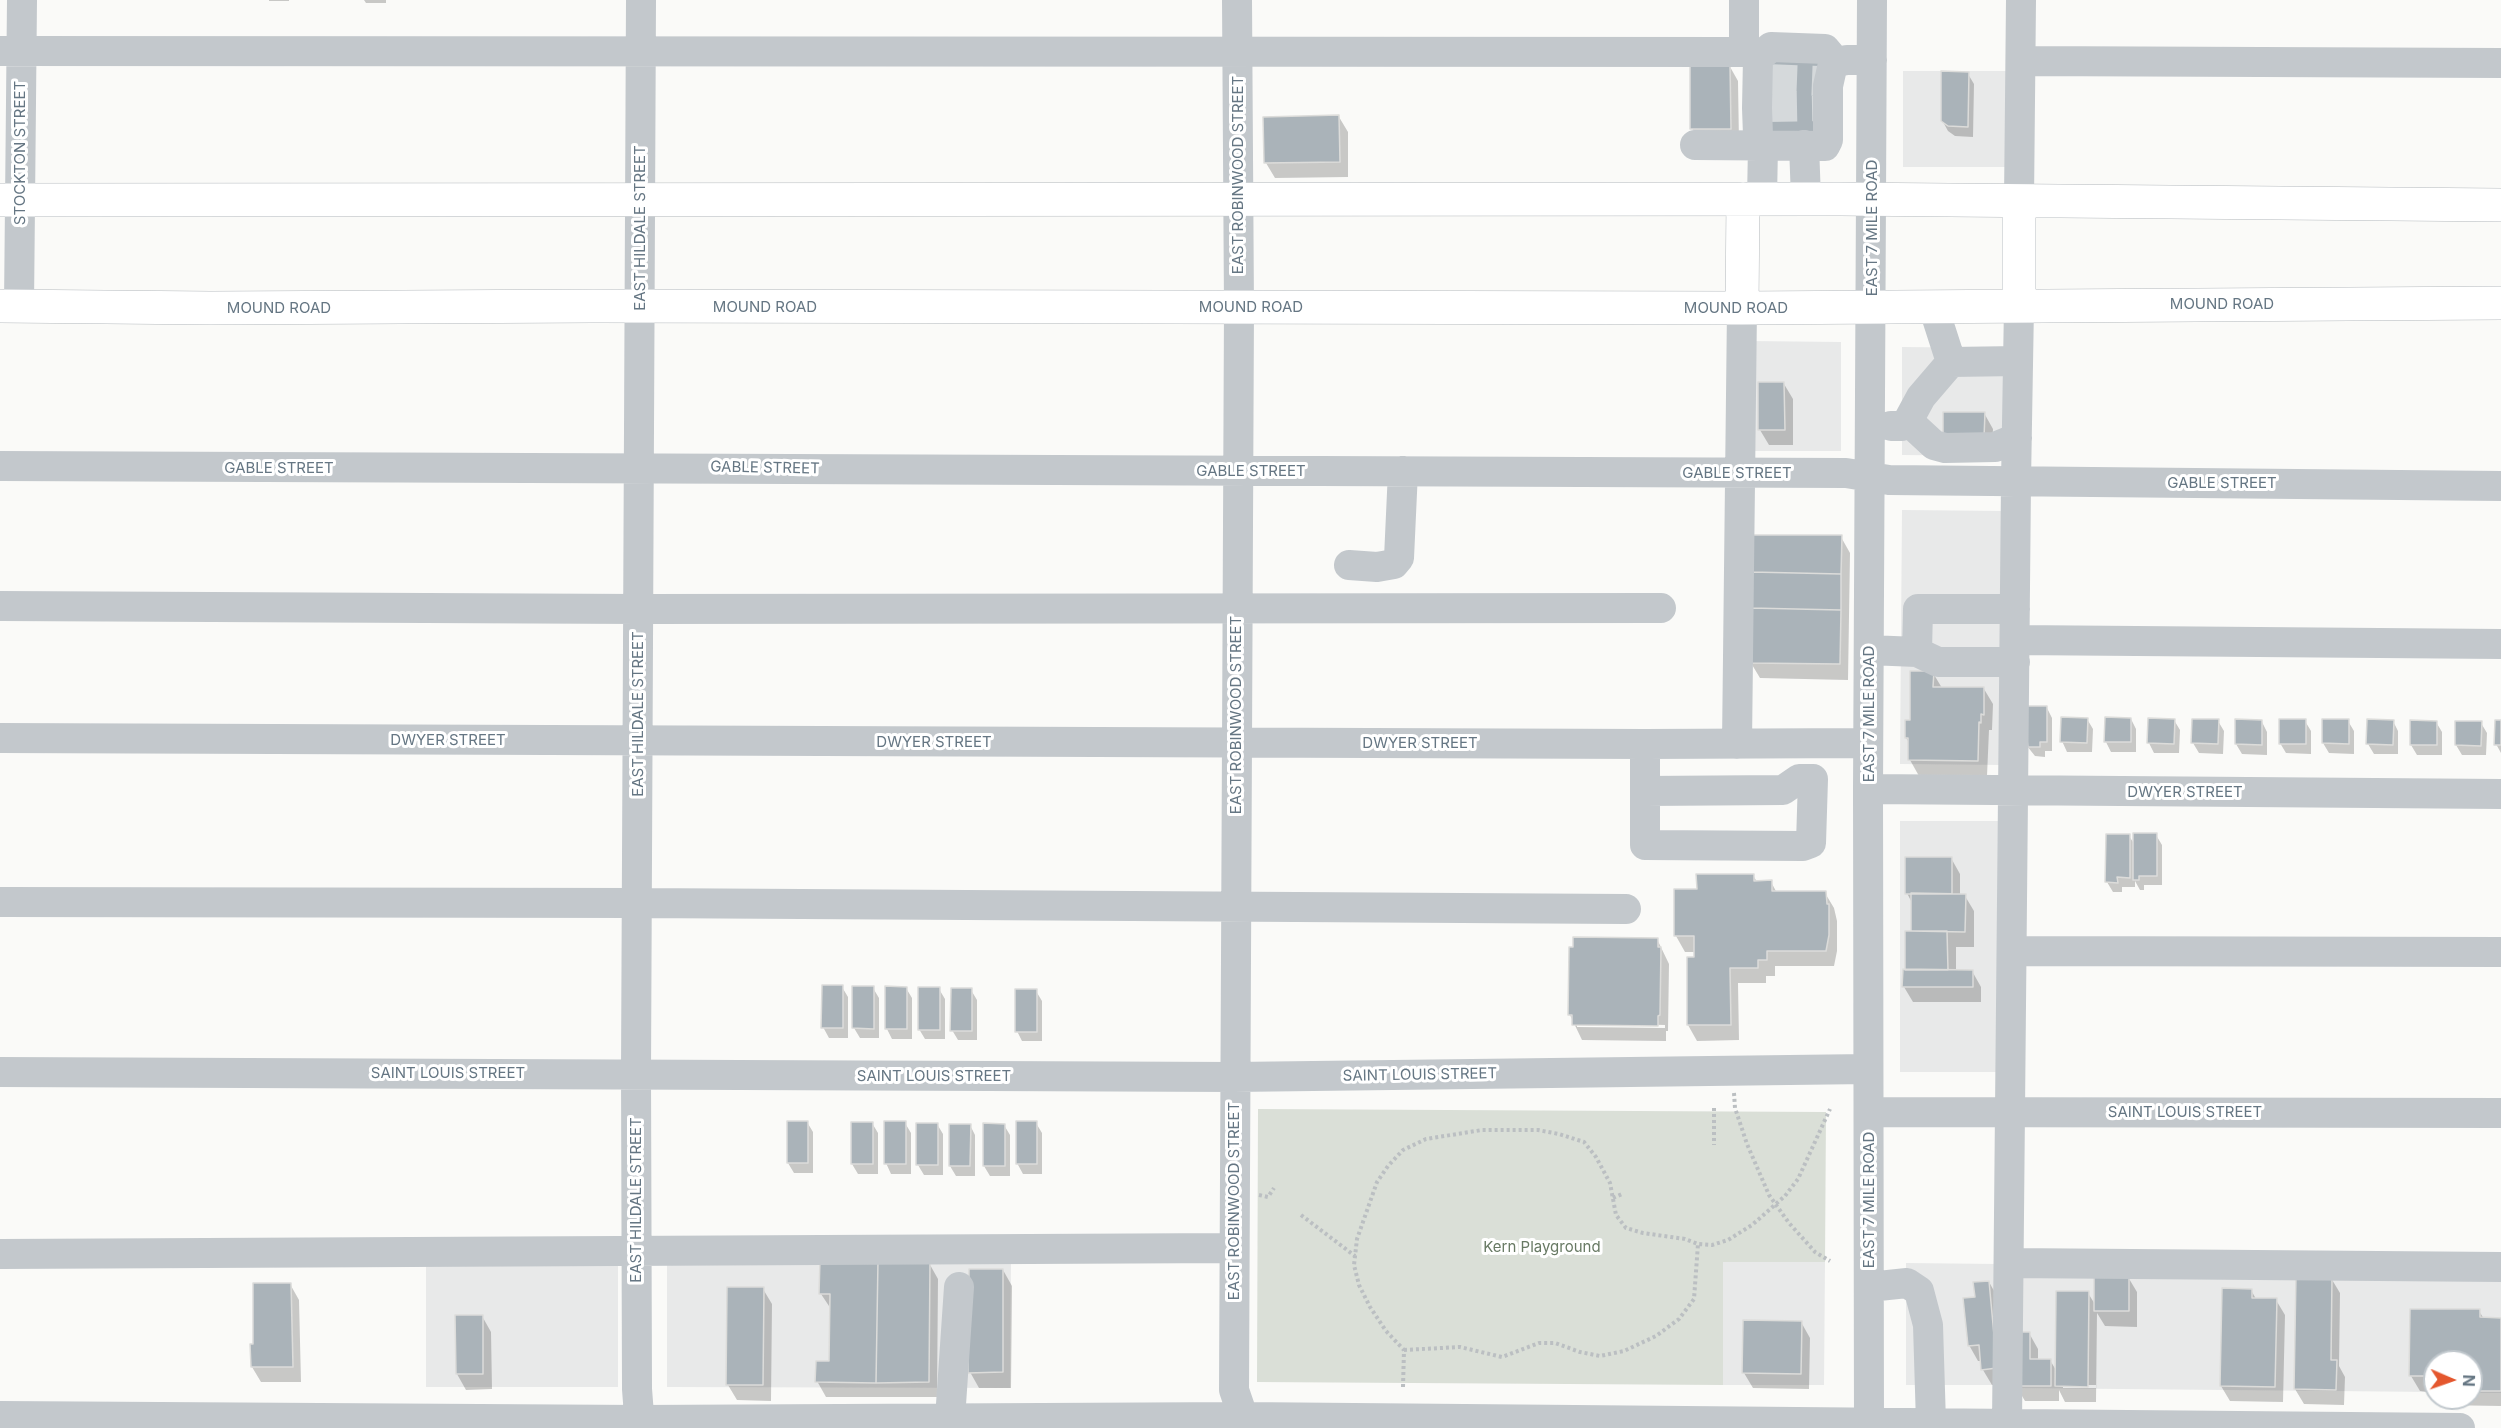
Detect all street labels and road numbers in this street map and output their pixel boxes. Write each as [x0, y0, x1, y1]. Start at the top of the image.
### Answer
street label: EAST ROBINWOOD STREET [1229, 76, 1247, 274]
street label: STOCKTON STREET [11, 81, 29, 225]
street label: EAST HILDALE STREET [631, 145, 649, 311]
street label: EAST 7 MILE ROAD [1863, 160, 1881, 296]
street label: MOUND ROAD [2170, 295, 2274, 313]
street label: MOUND ROAD [713, 298, 817, 316]
street label: MOUND ROAD [1199, 298, 1303, 316]
street label: MOUND ROAD [227, 299, 331, 317]
street label: MOUND ROAD [1684, 299, 1788, 317]
street label: GABLE STREET [710, 458, 820, 478]
street label: GABLE STREET [224, 459, 334, 477]
street label: GABLE STREET [1196, 462, 1306, 480]
street label: GABLE STREET [1682, 464, 1792, 482]
street label: GABLE STREET [2167, 474, 2277, 492]
street label: EAST ROBINWOOD STREET [1227, 616, 1245, 814]
street label: EAST HILDALE STREET [629, 631, 647, 797]
street label: EAST 7 MILE ROAD [1860, 646, 1878, 782]
street label: DWYER STREET [390, 731, 506, 749]
street label: DWYER STREET [876, 733, 992, 751]
street label: DWYER STREET [1362, 734, 1478, 752]
street label: DWYER STREET [2127, 783, 2243, 801]
street label: SAINT LOUIS STREET [371, 1064, 525, 1082]
street label: SAINT LOUIS STREET [1343, 1065, 1497, 1085]
street label: SAINT LOUIS STREET [857, 1067, 1011, 1085]
street label: EAST ROBINWOOD STREET [1225, 1102, 1243, 1300]
street label: SAINT LOUIS STREET [2108, 1103, 2262, 1121]
street label: EAST HILDALE STREET [627, 1117, 645, 1283]
street label: EAST 7 MILE ROAD [1860, 1132, 1878, 1268]

